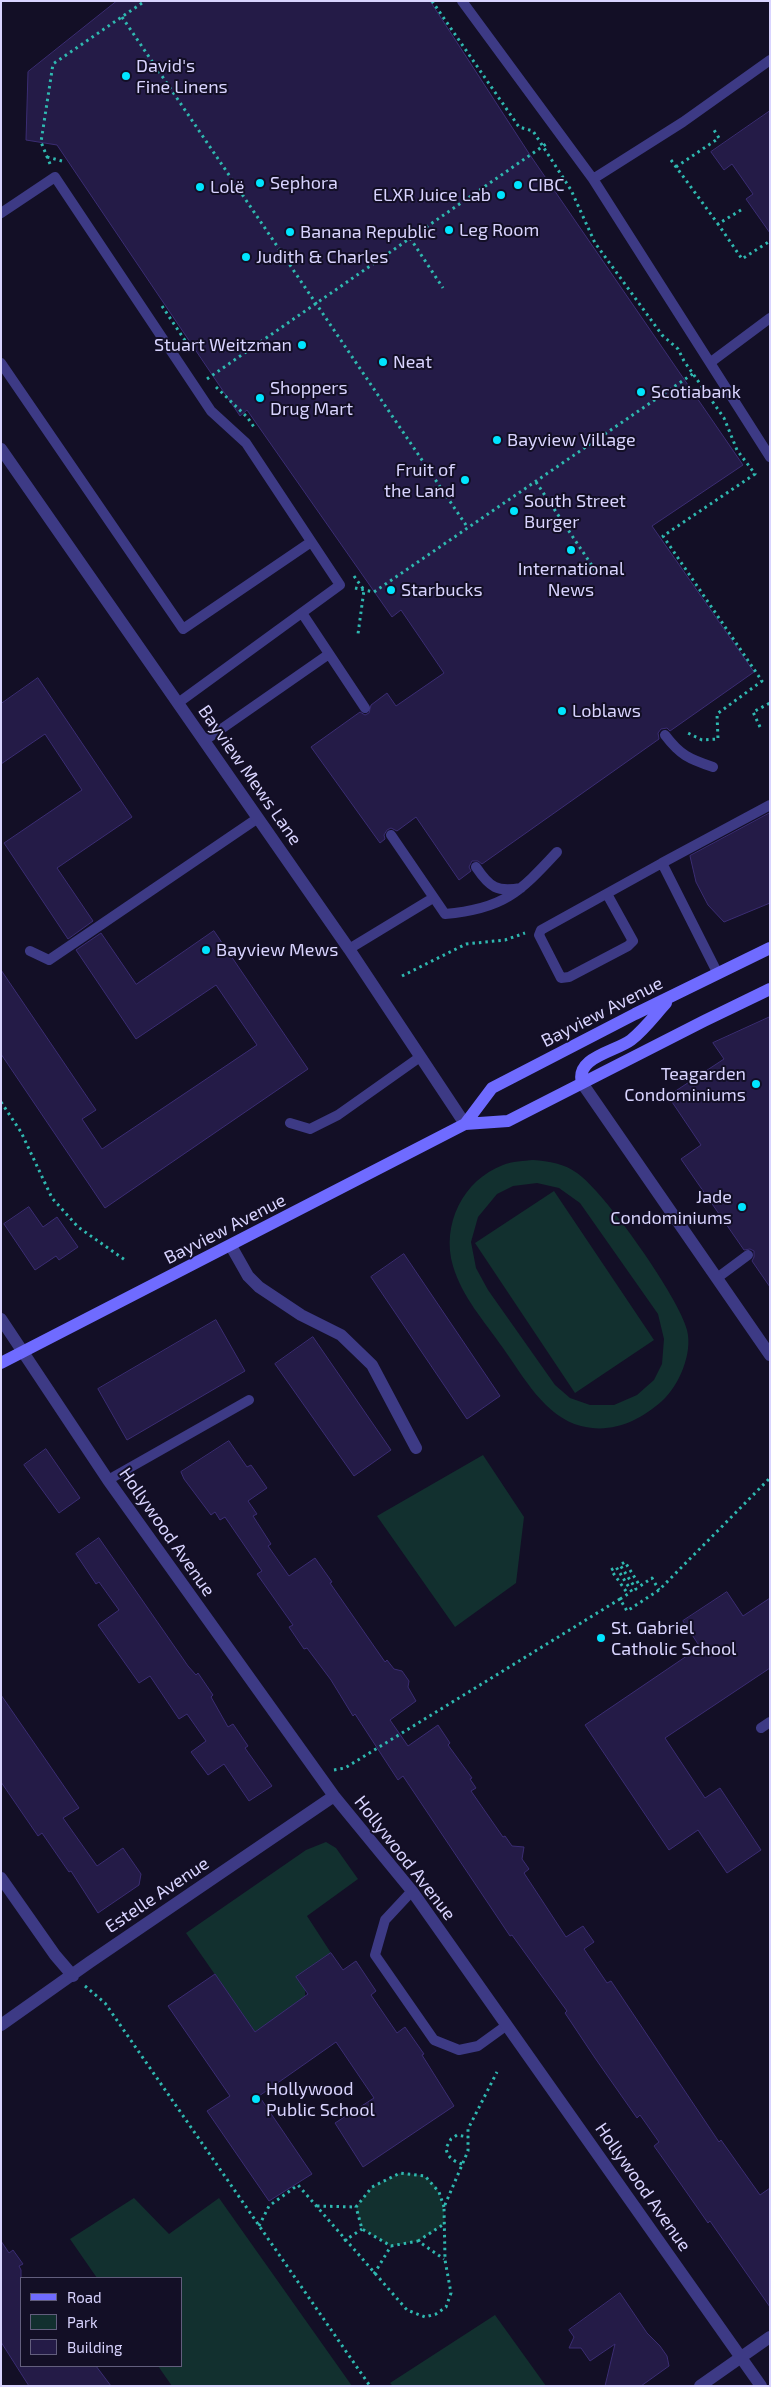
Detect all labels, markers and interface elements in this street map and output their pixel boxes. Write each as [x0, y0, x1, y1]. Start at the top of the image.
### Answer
place label: David's Fine Linens [136, 55, 228, 98]
marker: David's Fine Linens [120, 70, 132, 82]
place label: Sephora [270, 172, 338, 194]
place label: CIBC [528, 174, 564, 196]
place label: Lolë [210, 176, 244, 198]
marker: Sephora [254, 177, 266, 189]
marker: CIBC [512, 179, 524, 191]
marker: Lolë [194, 181, 206, 193]
place label: ELXR Juice Lab [373, 184, 491, 206]
marker: ELXR Juice Lab [495, 189, 507, 201]
place label: Leg Room [459, 219, 539, 241]
place label: Banana Republic [300, 221, 436, 243]
marker: Leg Room [443, 224, 455, 236]
marker: Banana Republic [284, 226, 296, 238]
place label: Judith & Charles [256, 246, 388, 268]
marker: Judith & Charles [240, 251, 252, 263]
place label: Stuart Weitzman [154, 334, 292, 356]
marker: Stuart Weitzman [296, 339, 308, 351]
place label: Neat [393, 351, 432, 373]
marker: Neat [377, 356, 389, 368]
place label: Shoppers Drug Mart [270, 377, 353, 419]
place label: Scotiabank [651, 381, 741, 403]
marker: Scotiabank [635, 386, 647, 398]
marker: Shoppers Drug Mart [254, 392, 266, 404]
place label: Bayview Village [507, 429, 636, 451]
marker: Bayview Village [491, 434, 503, 446]
place label: Fruit of the Land [384, 459, 455, 502]
marker: Fruit of the Land [459, 474, 471, 486]
place label: South Street Burger [524, 490, 626, 532]
marker: South Street Burger [508, 505, 520, 517]
marker: International News [565, 544, 577, 556]
place label: International News [518, 558, 624, 600]
place label: Starbucks [401, 579, 483, 601]
marker: Starbucks [385, 584, 397, 596]
place label: Loblaws [572, 700, 641, 722]
street label: Bayview Mews Lane [194, 701, 306, 849]
marker: Loblaws [556, 705, 568, 717]
place label: Bayview Mews [216, 939, 339, 961]
marker: Bayview Mews [200, 944, 212, 956]
street label: Bayview Avenue [538, 972, 666, 1052]
place label: Teagarden Condominiums [624, 1063, 746, 1106]
marker: Teagarden Condominiums [750, 1078, 762, 1090]
place label: Jade Condominiums [610, 1186, 732, 1228]
street label: Bayview Avenue [161, 1189, 289, 1269]
marker: Jade Condominiums [736, 1201, 748, 1213]
street label: Hollywood Avenue [115, 1464, 219, 1600]
place label: St. Gabriel Catholic School [611, 1617, 736, 1660]
marker: St. Gabriel Catholic School [595, 1632, 607, 1644]
street label: Hollywood Avenue [350, 1791, 460, 1925]
street label: Estelle Avenue [101, 1852, 213, 1938]
place label: Hollywood Public School [266, 2078, 375, 2120]
marker: Hollywood Public School [250, 2093, 262, 2105]
street label: Hollywood Avenue [591, 2119, 695, 2255]
legend [20, 2277, 182, 2367]
text: Road [67, 2288, 102, 2306]
text: Park [67, 2313, 98, 2331]
text: Building [67, 2338, 122, 2356]

